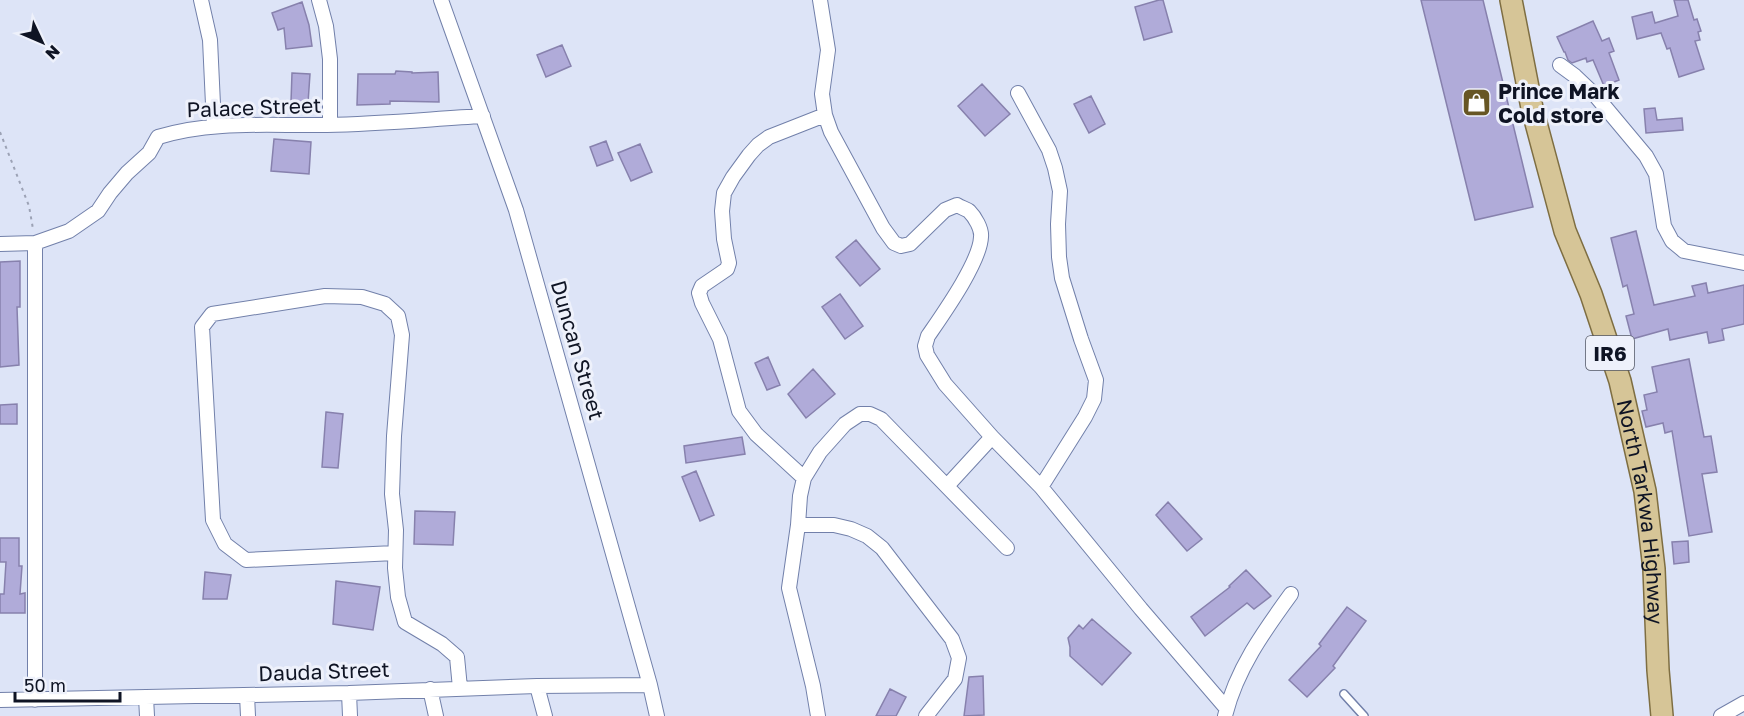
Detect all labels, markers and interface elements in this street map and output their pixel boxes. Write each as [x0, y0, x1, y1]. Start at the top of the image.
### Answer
north arrow [12, 12, 72, 72]
text: N [41, 41, 64, 64]
place label: Prince Mark Cold store [1498, 78, 1620, 128]
shop icon: Prince Mark Cold store [1461, 87, 1493, 119]
street label: Palace Street [186, 92, 322, 122]
street label: Duncan Street [546, 277, 610, 423]
road number: IR6 [1586, 336, 1634, 370]
street label: North Tarkwa Highway [1611, 396, 1669, 625]
street label: Dauda Street [258, 656, 390, 686]
scale bar [15, 665, 120, 703]
text: 50 m [24, 674, 66, 696]

